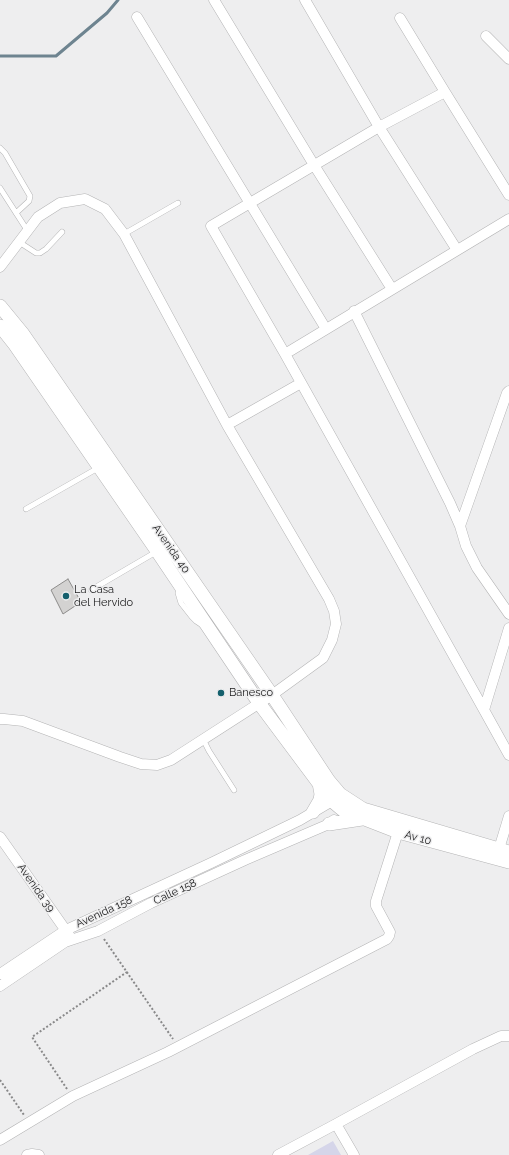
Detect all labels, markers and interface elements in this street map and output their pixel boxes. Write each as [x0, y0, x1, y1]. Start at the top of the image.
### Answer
street label: Avenida 40 [149, 522, 193, 576]
place label: La Casa del Hervido [74, 583, 133, 609]
marker: La Casa del Hervido [61, 591, 71, 601]
place label: Banesco [229, 686, 273, 700]
marker: Banesco [216, 688, 226, 698]
street label: Av 10 [403, 828, 433, 848]
street label: Avenida 39 [15, 861, 57, 915]
street label: Calle 158 [151, 876, 199, 908]
street label: Avenida 158 [74, 893, 134, 931]

